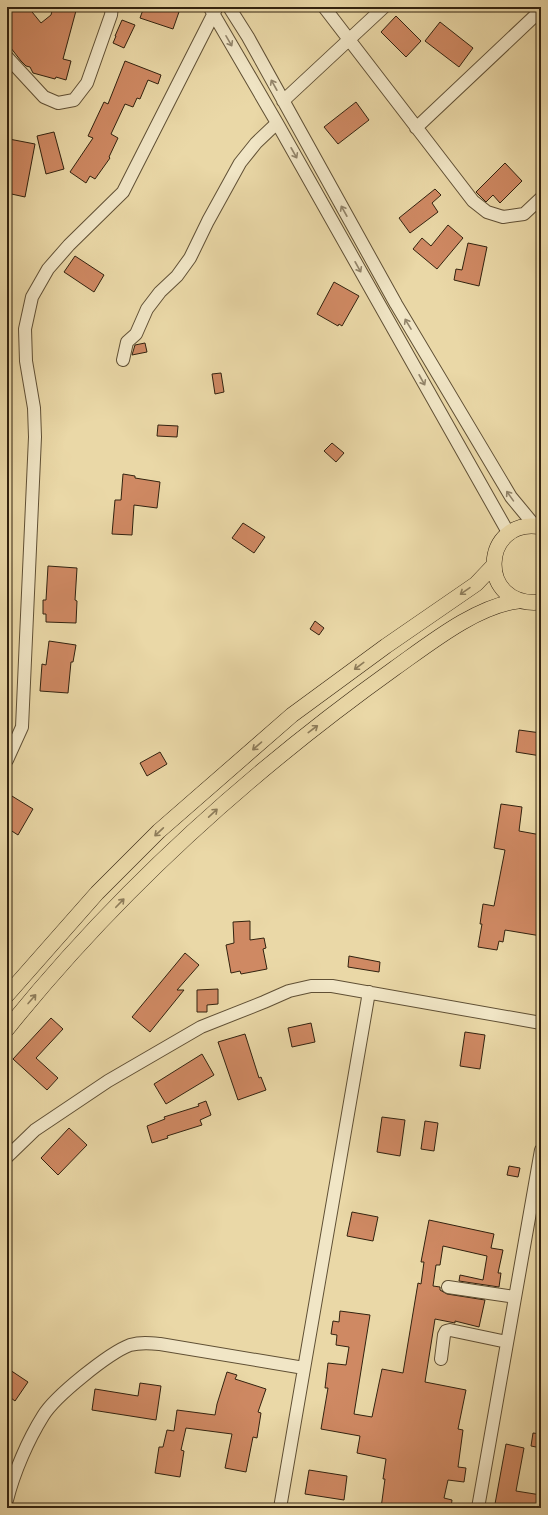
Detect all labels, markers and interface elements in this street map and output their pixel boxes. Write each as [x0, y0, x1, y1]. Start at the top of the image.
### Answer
one-way arrow [226, 35, 234, 47]
one-way arrow [270, 79, 278, 91]
one-way arrow [291, 147, 299, 159]
one-way arrow [340, 205, 347, 217]
one-way arrow [355, 260, 362, 272]
one-way arrow [403, 318, 411, 330]
one-way arrow [418, 374, 426, 386]
one-way arrow [506, 490, 515, 501]
one-way arrow [460, 587, 471, 595]
one-way arrow [353, 661, 364, 670]
one-way arrow [307, 725, 318, 733]
one-way arrow [252, 741, 262, 750]
one-way arrow [208, 808, 218, 817]
one-way arrow [154, 827, 164, 836]
one-way arrow [115, 898, 125, 908]
one-way arrow [28, 994, 37, 1005]

